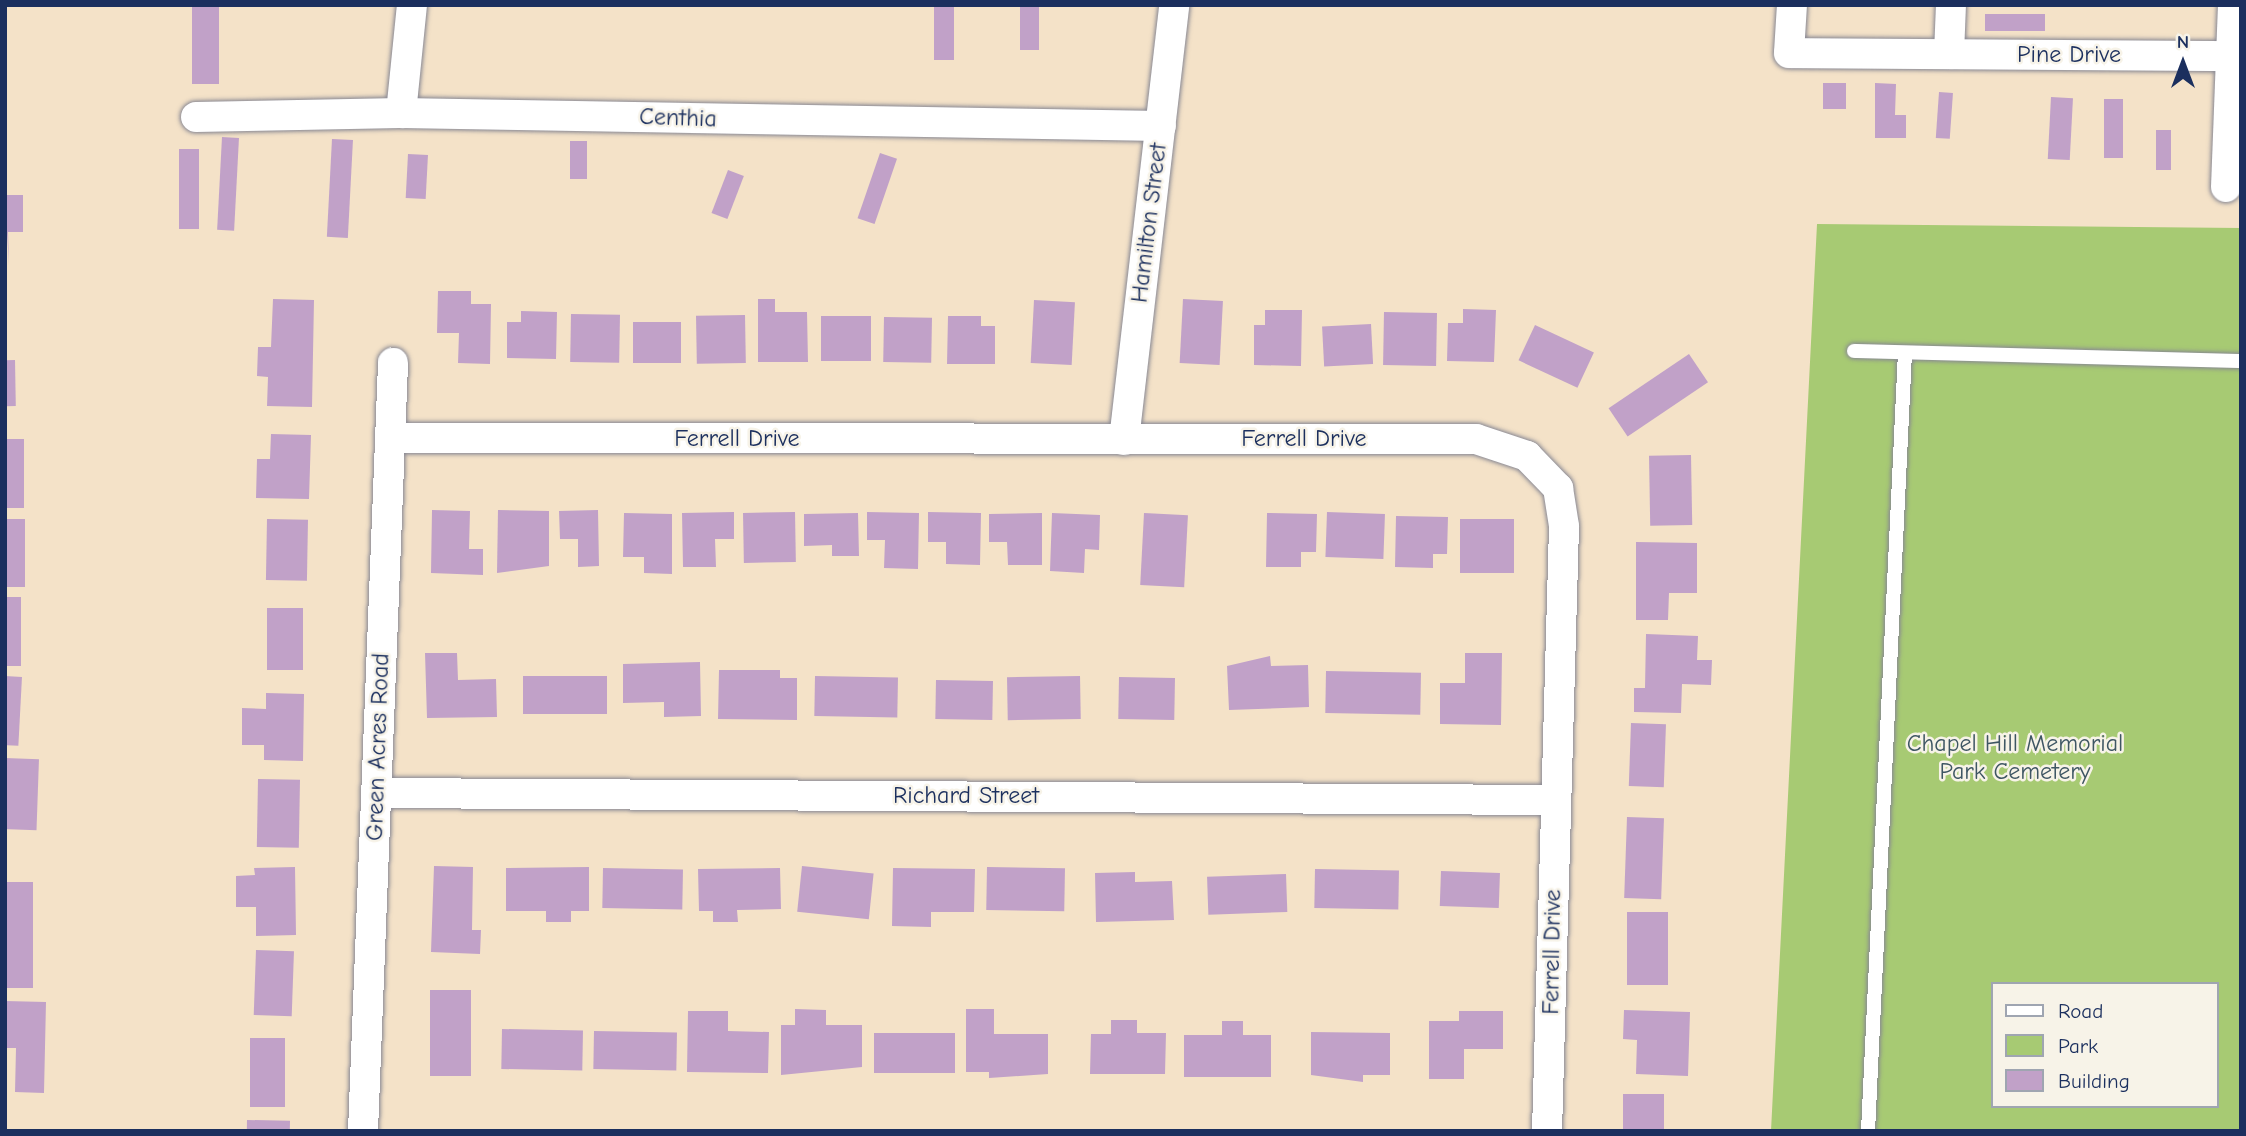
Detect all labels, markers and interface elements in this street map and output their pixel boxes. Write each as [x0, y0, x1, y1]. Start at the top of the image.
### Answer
north arrow [2148, 28, 2218, 98]
text: N [2177, 31, 2189, 53]
street label: Pine Drive [2017, 41, 2121, 69]
street label: Centhia [639, 102, 717, 134]
street label: Hamilton Street [1125, 142, 1173, 304]
street label: Ferrell Drive [674, 425, 800, 453]
street label: Ferrell Drive [1241, 425, 1367, 453]
street label: Green Acres Road [360, 653, 396, 841]
park label: Chapel Hill Memorial Park Cemetery [1907, 730, 2123, 786]
street label: Richard Street [893, 782, 1039, 810]
street label: Ferrell Drive [1537, 889, 1567, 1015]
legend [1990, 982, 2218, 1108]
text: Road [2058, 999, 2103, 1023]
text: Park [2058, 1034, 2098, 1058]
text: Building [2058, 1069, 2130, 1093]

